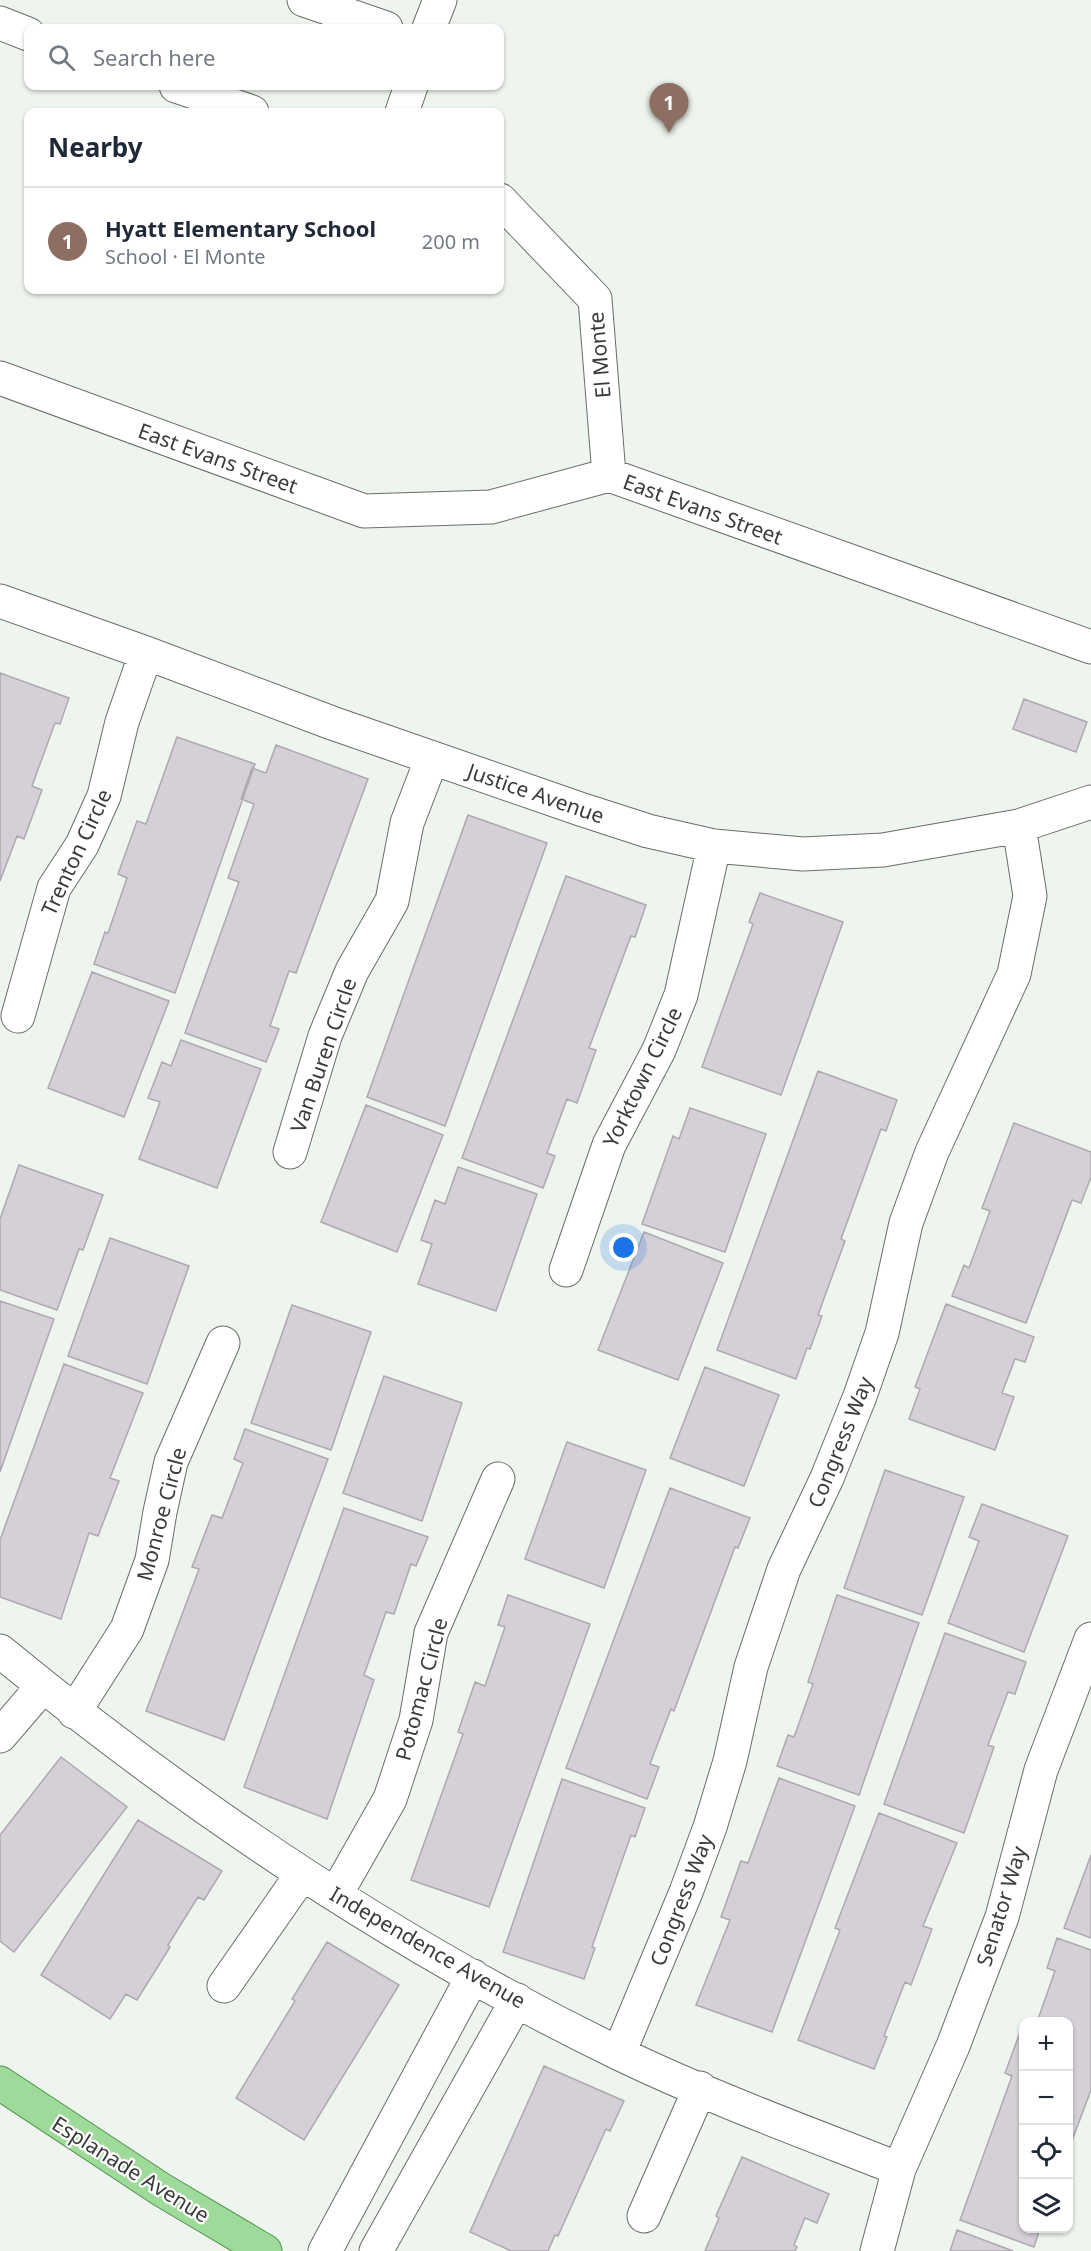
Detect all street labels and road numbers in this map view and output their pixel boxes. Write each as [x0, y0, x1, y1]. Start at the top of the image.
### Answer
street label: El Monte [581, 311, 617, 399]
street label: East Evans Street [134, 416, 302, 500]
street label: East Evans Street [619, 467, 787, 551]
street label: Justice Avenue [462, 756, 608, 829]
street label: Trenton Circle [34, 784, 118, 920]
street label: Van Buren Circle [283, 974, 363, 1136]
street label: Yorktown Circle [596, 1002, 688, 1152]
street label: Congress Way [801, 1372, 879, 1512]
street label: Monroe Circle [130, 1444, 192, 1584]
street label: Potomac Circle [388, 1614, 454, 1764]
street label: Congress Way [643, 1830, 719, 1970]
street label: Senator Way [969, 1842, 1033, 1969]
street label: Independence Avenue [325, 1880, 531, 2014]
street label: Esplanade Avenue [47, 2109, 215, 2229]

